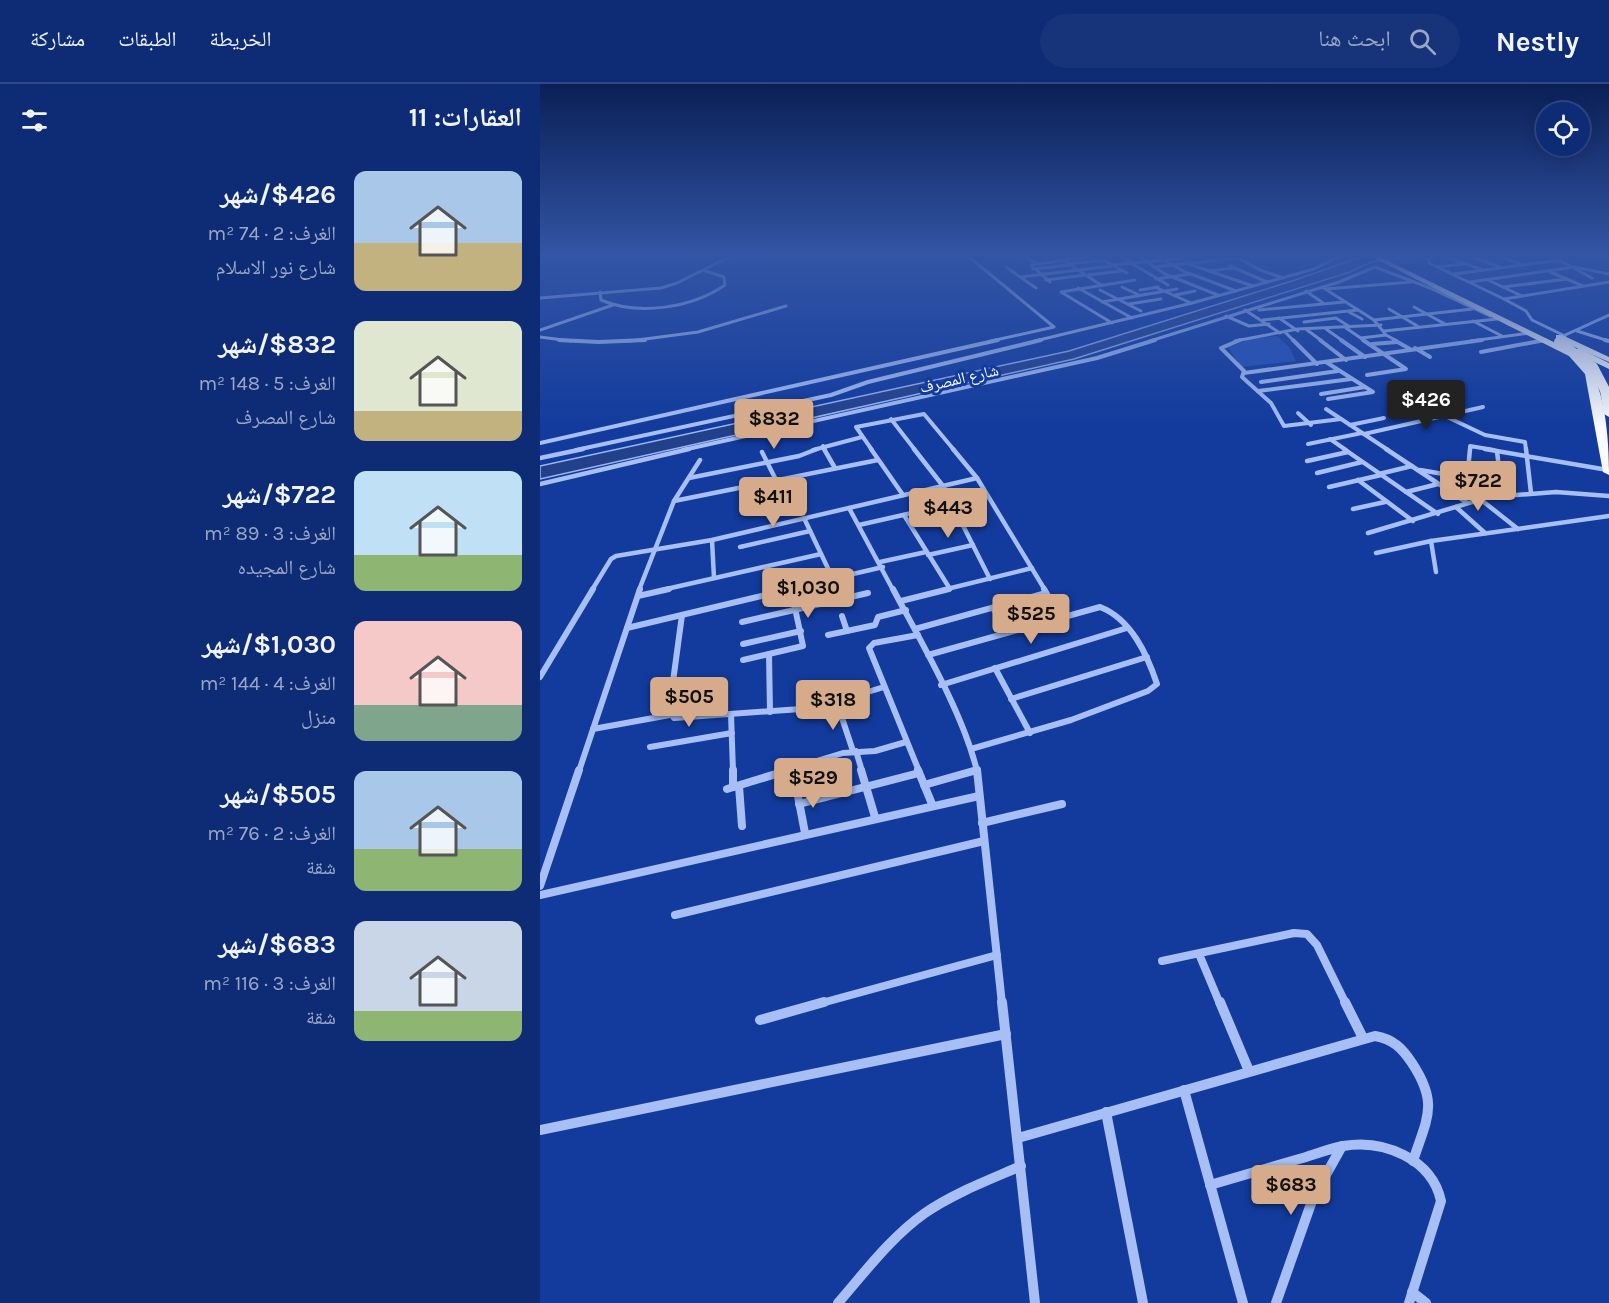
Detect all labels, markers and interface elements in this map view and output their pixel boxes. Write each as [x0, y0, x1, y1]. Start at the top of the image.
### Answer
search box [1040, 14, 1460, 68]
icon: search [1406, 25, 1439, 58]
text: Nestly [1496, 25, 1579, 58]
text: ابحث هنا [1318, 26, 1391, 52]
text: مشاركة [30, 27, 85, 51]
text: الطبقات [118, 27, 177, 51]
text: الخريطة [210, 27, 271, 51]
text: العقارات: 11 [409, 102, 522, 133]
map controls [1536, 102, 1590, 156]
button: locate [1536, 102, 1590, 156]
icon: filters [18, 104, 51, 137]
text: $426/شهر [220, 179, 336, 210]
icon: home [402, 195, 474, 267]
text: الغرف: 2 · 74 m² [208, 222, 336, 245]
text: شارع نور الاسلام [216, 256, 336, 279]
text: $832/شهر [218, 329, 336, 360]
icon: home [402, 345, 474, 417]
street label: شارع المصرف [918, 360, 1001, 398]
text: الغرف: 5 · 148 m² [198, 372, 336, 395]
pin: $426 [1390, 380, 1462, 431]
text: $426 [1401, 388, 1451, 411]
pin: $832 [738, 399, 810, 450]
text: شارع المصرف [235, 406, 336, 429]
text: $832 [748, 407, 800, 430]
pin: $722 [1442, 461, 1514, 512]
text: $722 [1454, 469, 1502, 492]
pin: $411 [737, 477, 809, 528]
text: $722/شهر [223, 479, 336, 510]
text: $411 [753, 485, 793, 508]
pin: $443 [912, 488, 984, 539]
icon: home [402, 495, 474, 567]
text: $443 [923, 496, 973, 519]
text: الغرف: 3 · 89 m² [204, 522, 336, 545]
text: شارع المجيده [238, 556, 336, 579]
pin: $1,030 [759, 568, 857, 619]
text: $1,030 [776, 576, 840, 599]
pin: $525 [995, 594, 1067, 645]
text: $525 [1006, 602, 1056, 625]
text: $1,030/شهر [202, 629, 336, 660]
icon: home [402, 645, 474, 717]
text: الغرف: 4 · 144 m² [200, 672, 336, 695]
pin: $505 [653, 677, 725, 728]
pin: $318 [797, 680, 869, 731]
text: $505 [664, 685, 714, 708]
text: $318 [810, 688, 856, 711]
text: منزل [301, 706, 336, 729]
pin: $529 [777, 758, 849, 809]
text: $529 [788, 766, 838, 789]
text: $505/شهر [220, 779, 336, 810]
icon: home [402, 795, 474, 867]
text: الغرف: 2 · 76 m² [207, 822, 336, 845]
text: شقة [306, 856, 336, 879]
text: $683/شهر [218, 929, 336, 960]
icon: home [402, 945, 474, 1017]
text: الغرف: 3 · 116 m² [203, 972, 336, 995]
text: شقة [306, 1006, 336, 1029]
pin: $683 [1255, 1165, 1327, 1216]
text: $683 [1265, 1173, 1317, 1196]

